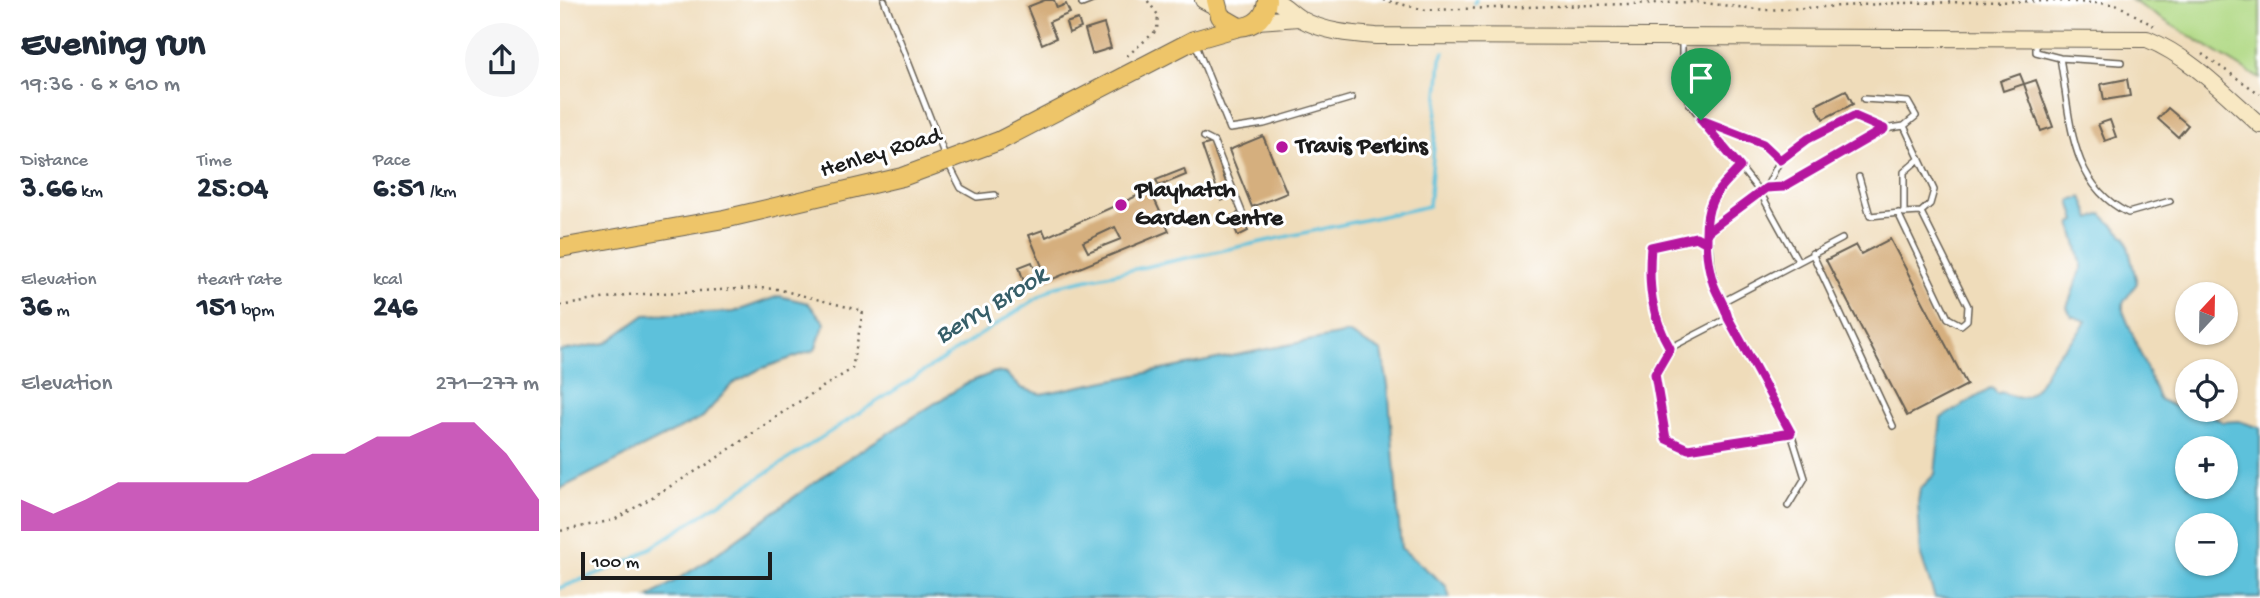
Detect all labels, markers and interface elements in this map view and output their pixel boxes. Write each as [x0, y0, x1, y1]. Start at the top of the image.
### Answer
button: share [465, 23, 539, 97]
text: Evening run [21, 24, 205, 68]
pin [1671, 48, 1731, 120]
icon: arrive [1682, 59, 1720, 97]
text: 19:36 · 6 × 610 m [21, 72, 180, 99]
street label: Henley Road [817, 121, 947, 186]
place label: Travis Perkins [1294, 133, 1429, 162]
marker: Travis Perkins [1274, 139, 1290, 155]
text: Distance [21, 150, 88, 173]
text: Time [197, 150, 232, 173]
text: Pace [373, 150, 410, 173]
text: 3.66 [21, 173, 76, 208]
text: 25:04 [197, 173, 268, 208]
text: 6:51 [373, 173, 426, 208]
place label: Playhatch Garden Centre [1133, 177, 1285, 234]
text: km [76, 181, 103, 204]
text: /km [426, 181, 457, 204]
marker: Playhatch Garden Centre [1113, 197, 1129, 213]
water label: Berry Brook [930, 260, 1056, 353]
text: Elevation [21, 269, 97, 292]
text: Heart rate [197, 269, 282, 292]
text: kcal [373, 269, 403, 292]
north arrow [2175, 282, 2238, 345]
map controls [2175, 282, 2238, 576]
text: 36 [21, 292, 52, 327]
text: 151 [197, 292, 237, 327]
text: 246 [373, 292, 417, 327]
text: m [52, 300, 70, 323]
text: bpm [237, 300, 274, 323]
button: locate [2175, 359, 2238, 422]
text: Elevation [21, 371, 112, 398]
text: 271–277 m [435, 371, 539, 398]
button: + [2175, 436, 2238, 499]
button: − [2175, 513, 2238, 576]
scale bar [581, 549, 772, 581]
text: 100 m [592, 552, 639, 575]

